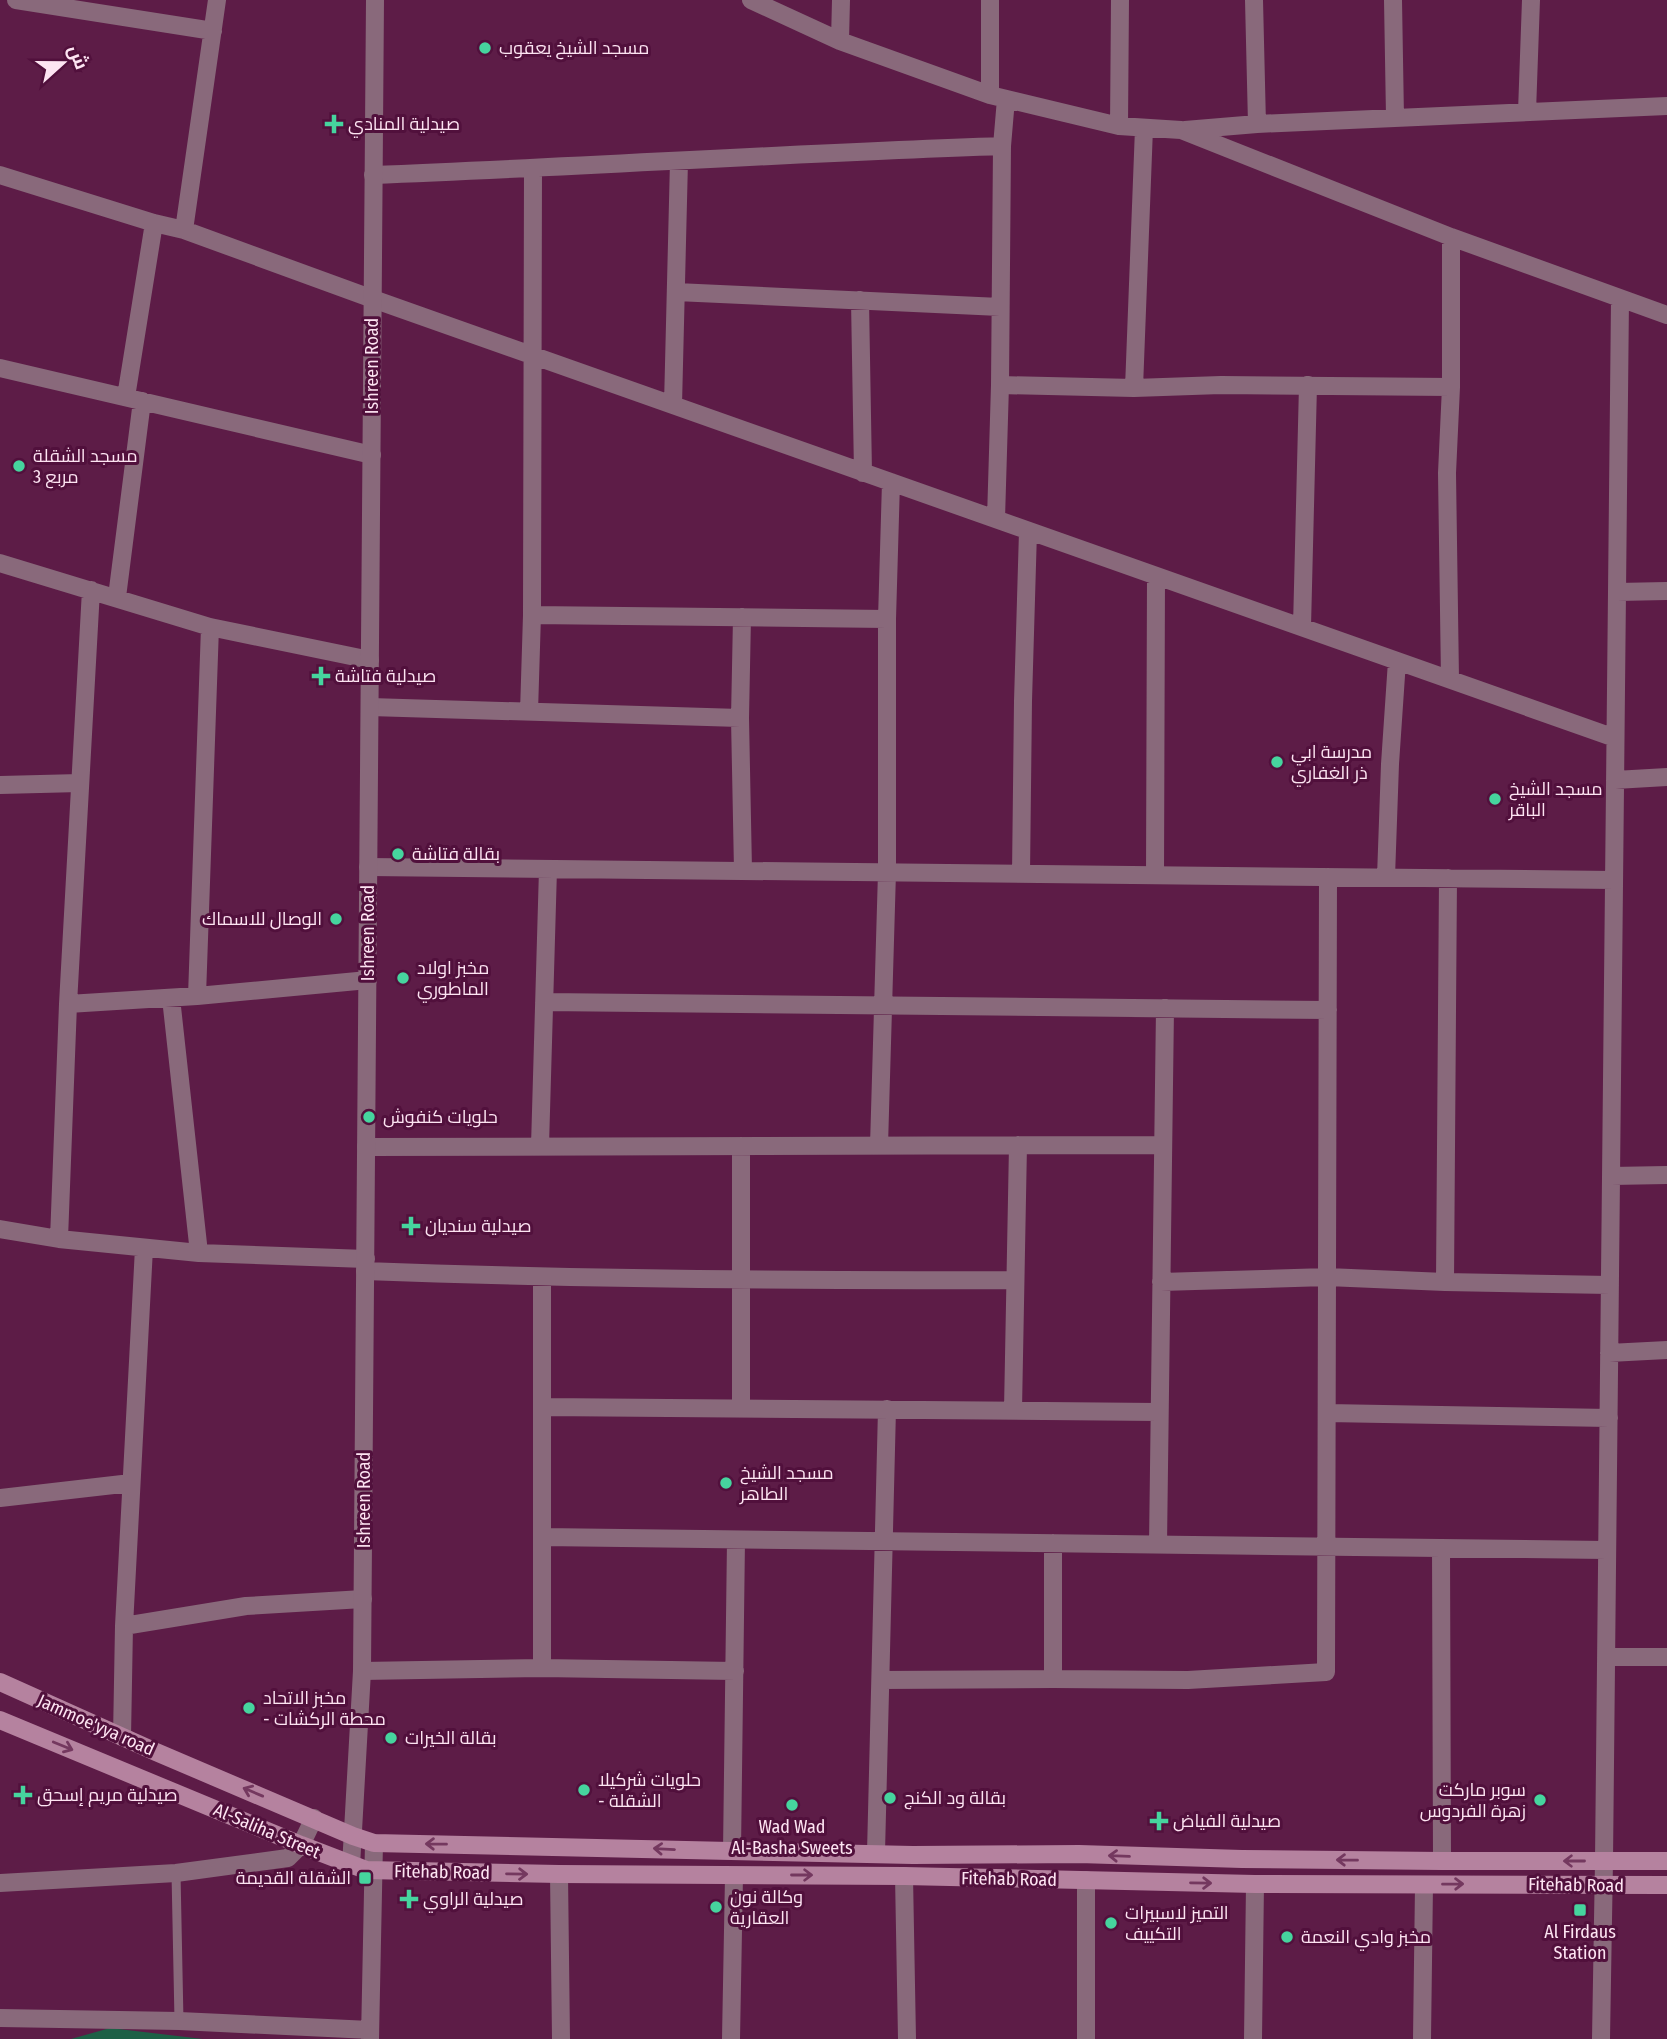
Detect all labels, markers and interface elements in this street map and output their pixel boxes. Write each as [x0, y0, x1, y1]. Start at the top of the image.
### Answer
north arrow [28, 28, 98, 98]
place label: مسجد الشيخ يعقوب [499, 37, 649, 60]
marker: مسجد الشيخ يعقوب [477, 40, 493, 56]
text: ش [63, 42, 94, 73]
place label: صيدلية المنادي [348, 113, 460, 138]
marker: صيدلية المنادي [326, 116, 342, 132]
street label: Ishreen Road [361, 318, 383, 414]
place label: مسجد الشقلة مربع 3 [33, 445, 137, 489]
marker: مسجد الشقلة مربع 3 [11, 458, 27, 474]
place label: صيدلية فتاشة [335, 665, 436, 687]
marker: صيدلية فتاشة [313, 668, 329, 684]
place label: مدرسة ابي ذر الغفاري [1291, 741, 1372, 787]
marker: مدرسة ابي ذر الغفاري [1269, 754, 1285, 770]
place label: مسجد الشيخ الباقر [1508, 778, 1603, 821]
marker: مسجد الشيخ الباقر [1487, 791, 1503, 807]
place label: بقالة فتاشة [412, 843, 500, 865]
marker: بقالة فتاشة [390, 846, 406, 862]
street label: Ishreen Road [357, 885, 379, 981]
place label: الوصال للاسماك [202, 908, 322, 930]
marker: الوصال للاسماك [328, 911, 344, 927]
place label: مخبز اولاد الماطوري [417, 957, 489, 1003]
marker: مخبز اولاد الماطوري [395, 970, 411, 986]
place label: حلويات كنفوش [383, 1106, 498, 1128]
marker: حلويات كنفوش [361, 1109, 377, 1125]
place label: صيدلية سنديان [425, 1215, 531, 1237]
marker: صيدلية سنديان [403, 1218, 419, 1234]
street label: Ishreen Road [353, 1452, 375, 1548]
place label: مسجد الشيخ الطاهر [739, 1462, 834, 1505]
marker: مسجد الشيخ الطاهر [718, 1475, 734, 1491]
place label: مخبز الاتحاد - محطة الركشات [263, 1687, 386, 1730]
street label: Jammoe'yya road [34, 1689, 158, 1761]
marker: مخبز الاتحاد - محطة الركشات [241, 1700, 257, 1716]
place label: بقالة الخيرات [405, 1727, 497, 1749]
marker: بقالة الخيرات [383, 1730, 399, 1746]
one-way arrow [52, 1740, 73, 1753]
place label: حلويات شركيلا - الشقلة [598, 1769, 701, 1812]
place label: سوبر ماركت زهرة الفردوس [1420, 1779, 1526, 1822]
marker: حلويات شركيلا - الشقلة [576, 1782, 592, 1798]
place label: صيدلية مريم إسحق [37, 1784, 178, 1807]
one-way arrow [243, 1785, 264, 1798]
marker: صيدلية مريم إسحق [15, 1787, 31, 1803]
place label: بقالة ود الكنج [904, 1787, 1006, 1810]
marker: بقالة ود الكنج [882, 1790, 898, 1806]
marker: سوبر ماركت زهرة الفردوس [1532, 1792, 1548, 1808]
marker: Wad Wad Al-Basha Sweets [784, 1797, 800, 1813]
street label: Al-Saliha Street [210, 1799, 324, 1863]
place label: صيدلية الفياض [1173, 1810, 1281, 1832]
marker: صيدلية الفياض [1151, 1813, 1167, 1829]
place label: Wad Wad Al-Basha Sweets [731, 1816, 853, 1859]
one-way arrow [425, 1837, 448, 1851]
one-way arrow [652, 1843, 675, 1856]
one-way arrow [1108, 1849, 1131, 1862]
one-way arrow [1336, 1853, 1359, 1867]
one-way arrow [1563, 1854, 1586, 1868]
street label: Fitehab Road [394, 1860, 490, 1884]
place label: الشقلة القديمة [236, 1867, 351, 1889]
one-way arrow [505, 1867, 528, 1880]
street label: Fitehab Road [961, 1867, 1057, 1891]
one-way arrow [790, 1868, 813, 1882]
marker: الشقلة القديمة [357, 1870, 373, 1886]
street label: Fitehab Road [1528, 1873, 1624, 1897]
one-way arrow [1189, 1876, 1212, 1889]
one-way arrow [1441, 1878, 1464, 1891]
place label: وكالة نون العقارية [730, 1886, 803, 1929]
place label: صيدلية الراوي [423, 1888, 524, 1913]
marker: صيدلية الراوي [401, 1891, 417, 1907]
marker: وكالة نون العقارية [708, 1899, 724, 1915]
place label: التميز لاسبيرات التكييف [1125, 1902, 1229, 1945]
marker: Al Firdaus Station [1572, 1902, 1588, 1918]
marker: التميز لاسبيرات التكييف [1103, 1915, 1119, 1931]
place label: Al Firdaus Station [1544, 1921, 1616, 1964]
place label: مخبز وادي النعمة [1301, 1926, 1431, 1951]
marker: مخبز وادي النعمة [1279, 1929, 1295, 1945]

